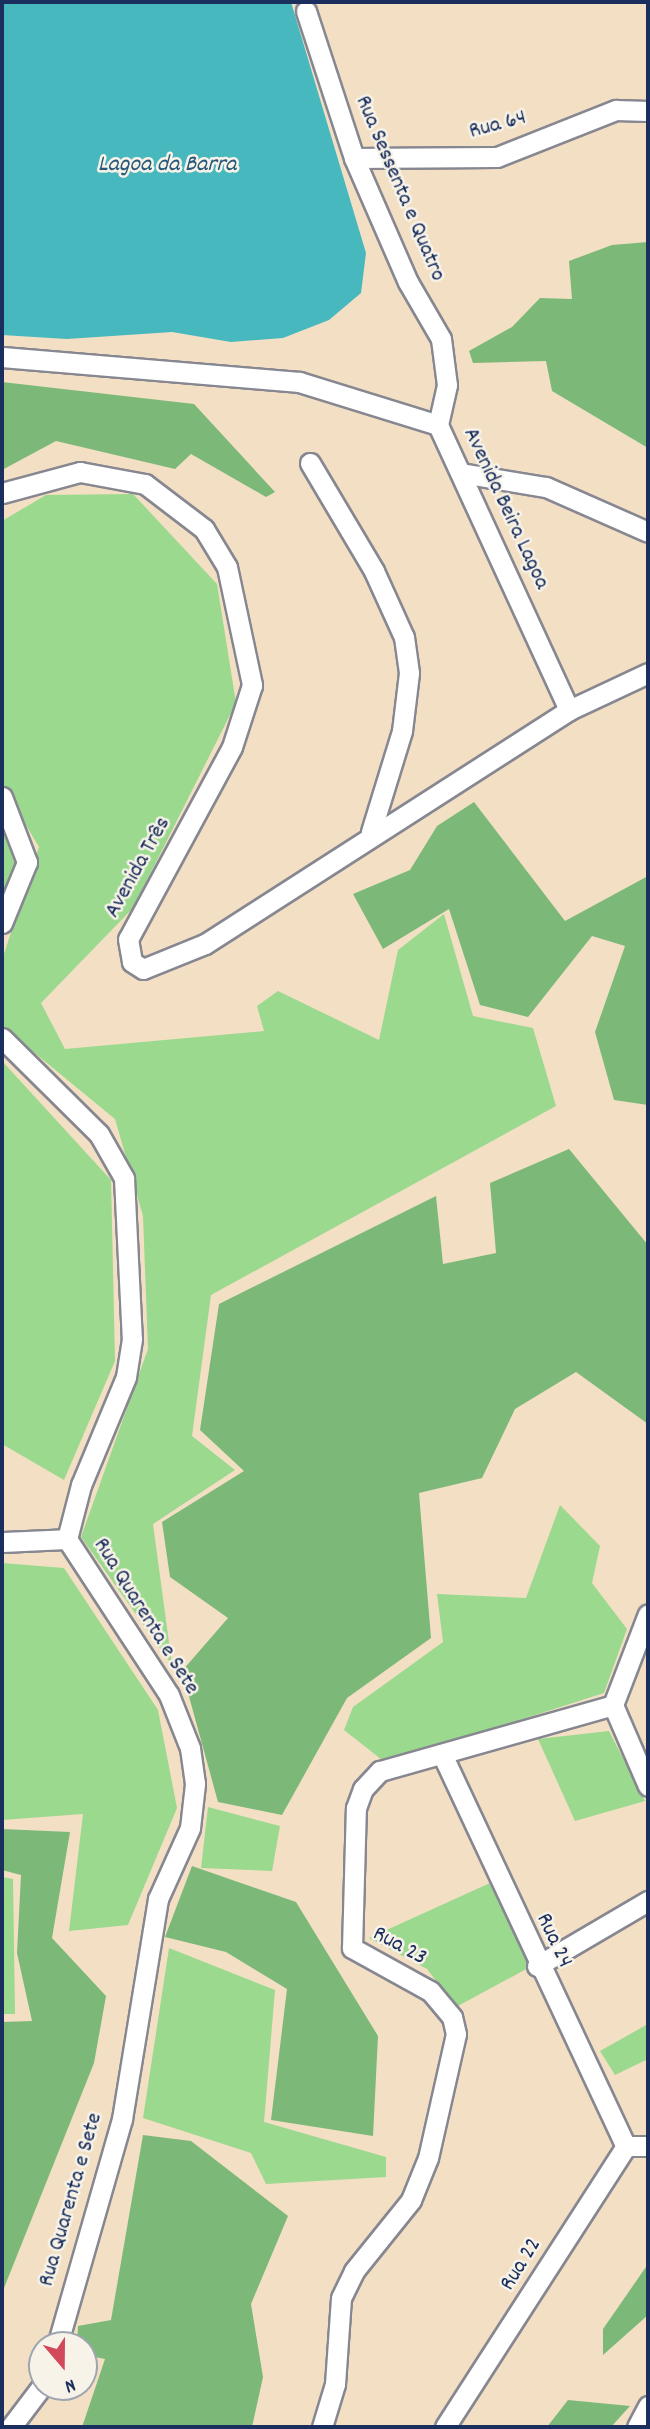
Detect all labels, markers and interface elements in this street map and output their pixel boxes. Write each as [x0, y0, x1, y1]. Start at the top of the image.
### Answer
street label: Rua Sessenta e Quatro [347, 92, 451, 286]
street label: Rua 64 [466, 105, 530, 147]
water label: Lagoa da Barra [98, 152, 236, 180]
street label: Avenida Beira Lagoa [456, 424, 554, 594]
street label: Avenida Três [100, 813, 178, 923]
street label: Rua Quarenta e Sete [86, 1534, 204, 1700]
street label: Rua 24 [528, 1909, 578, 1973]
street label: Rua 23 [367, 1921, 431, 1973]
street label: Rua Quarenta e Sete [34, 2110, 110, 2290]
street label: Rua 22 [495, 2233, 549, 2297]
north arrow [28, 2331, 98, 2401]
text: N [61, 2370, 79, 2399]

